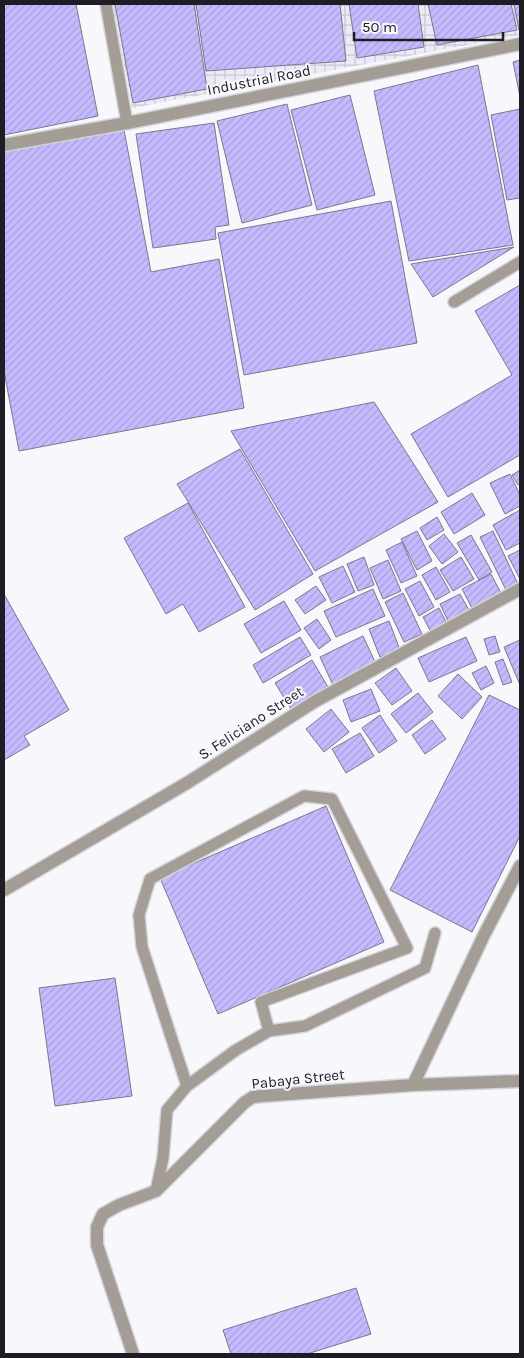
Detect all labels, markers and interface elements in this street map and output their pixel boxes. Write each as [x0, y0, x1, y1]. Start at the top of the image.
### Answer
scale bar [354, 10, 503, 42]
text: 50 m [362, 18, 397, 36]
street label: Industrial Road [206, 61, 312, 99]
street label: S. Feliciano Street [195, 682, 307, 764]
street label: Pabaya Street [250, 1065, 346, 1093]

